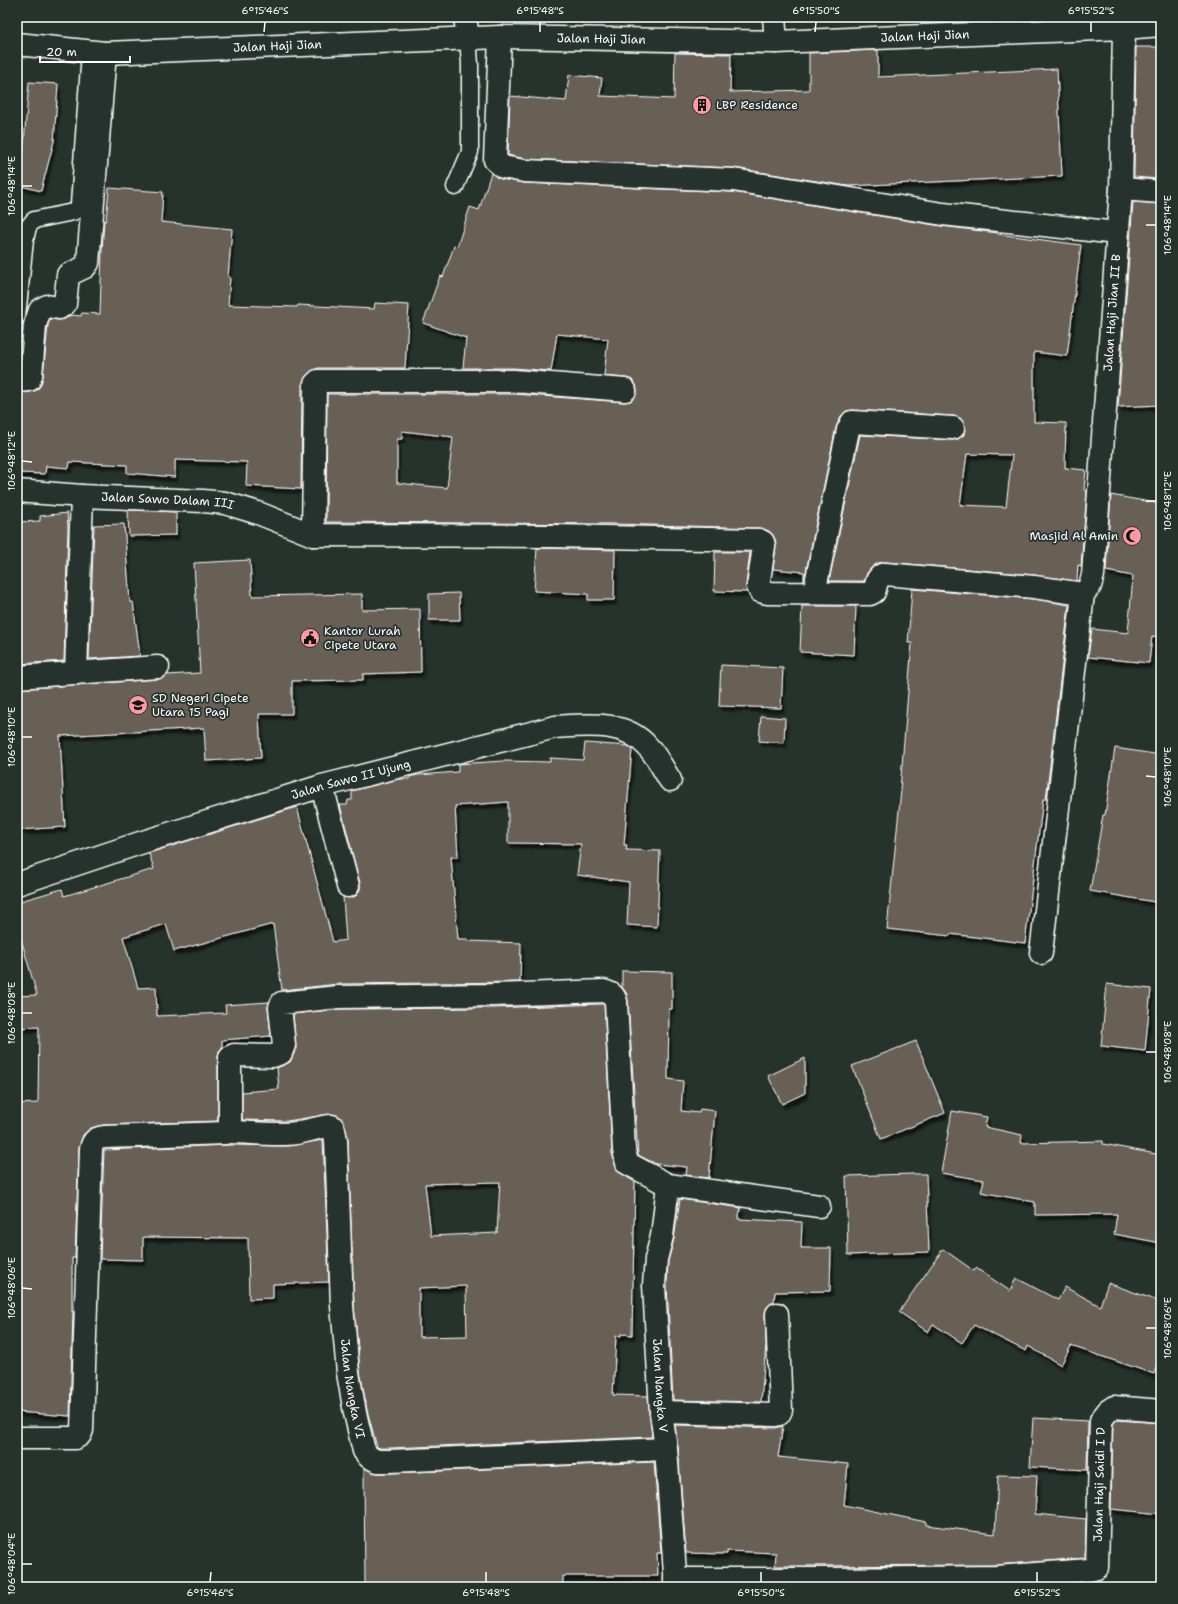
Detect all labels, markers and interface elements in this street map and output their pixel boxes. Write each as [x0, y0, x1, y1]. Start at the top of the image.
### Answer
text: 6°15'46"S [241, 4, 289, 17]
text: 6°15'48"S [516, 4, 564, 17]
text: 6°15'50"S [792, 4, 840, 17]
text: 6°15'52"S [1068, 4, 1115, 17]
street label: Jalan Haji Jian [880, 26, 970, 46]
street label: Jalan Haji Jian [557, 30, 646, 48]
street label: Jalan Haji Jian [233, 36, 322, 56]
scale bar [40, 38, 130, 64]
text: 20 m [46, 44, 77, 60]
building icon: LBP Residence [691, 94, 713, 116]
place label: LBP Residence [716, 97, 798, 113]
text: 106°48'14"E [5, 156, 18, 216]
text: 106°48'14"E [1161, 195, 1174, 255]
street label: Jalan Haji Jian II B [1100, 253, 1124, 372]
text: 106°48'12"E [5, 431, 18, 491]
text: 106°48'12"E [1161, 471, 1174, 531]
street label: Jalan Sawo Dalam III [101, 489, 237, 513]
mosque icon: Masjid Al Amin [1121, 525, 1143, 547]
place label: Masjid Al Amin [1029, 528, 1118, 544]
place label: Kantor Lurah Cipete Utara [324, 623, 401, 653]
public building icon: Kantor Lurah Cipete Utara [299, 627, 321, 649]
place label: SD Negeri Cipete Utara 15 Pagi [152, 690, 249, 720]
school or university icon: SD Negeri Cipete Utara 15 Pagi [127, 694, 149, 716]
text: 106°48'10"E [5, 707, 18, 767]
text: 106°48'10"E [1161, 747, 1174, 807]
street label: Jalan Sawo II Ujung [289, 756, 412, 803]
text: 106°48'08"E [5, 982, 18, 1044]
text: 106°48'08"E [1161, 1021, 1174, 1083]
text: 106°48'06"E [5, 1257, 18, 1319]
text: 106°48'06"E [1161, 1297, 1174, 1359]
street label: Jalan Nangka VI [337, 1338, 369, 1440]
street label: Jalan Nangka V [649, 1338, 672, 1434]
street label: Jalan Haji Saidi I D [1090, 1427, 1109, 1542]
text: 106°48'04"E [5, 1533, 18, 1595]
text: 6°15'46"S [186, 1586, 234, 1599]
text: 6°15'48"S [462, 1586, 510, 1599]
text: 6°15'50"S [737, 1586, 785, 1599]
text: 6°15'52"S [1014, 1586, 1061, 1599]

